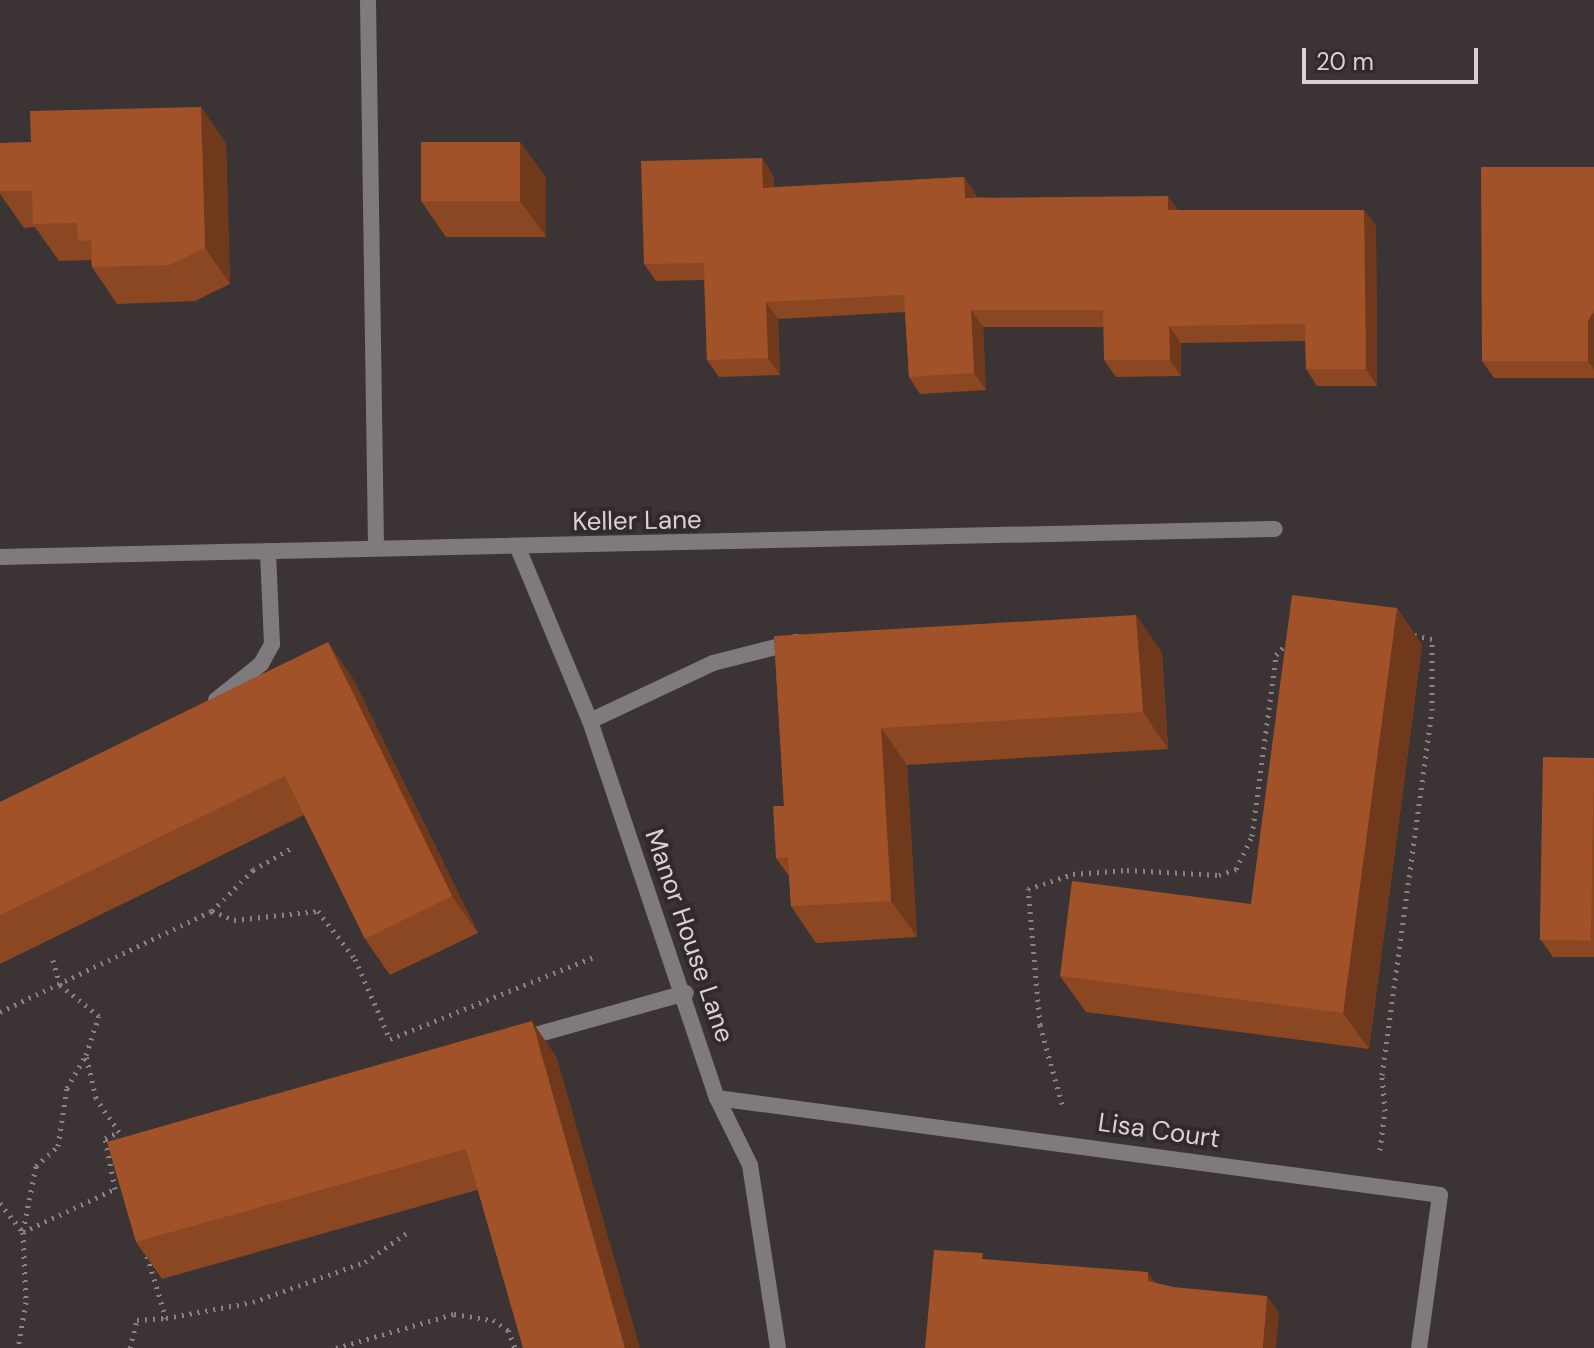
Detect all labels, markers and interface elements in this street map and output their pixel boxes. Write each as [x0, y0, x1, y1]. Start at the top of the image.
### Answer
scale bar [1306, 32, 1482, 82]
text: 20 m [1316, 46, 1374, 77]
street label: Keller Lane [572, 504, 702, 538]
street label: Manor House Lane [638, 825, 740, 1047]
street label: Lisa Court [1096, 1107, 1222, 1155]

